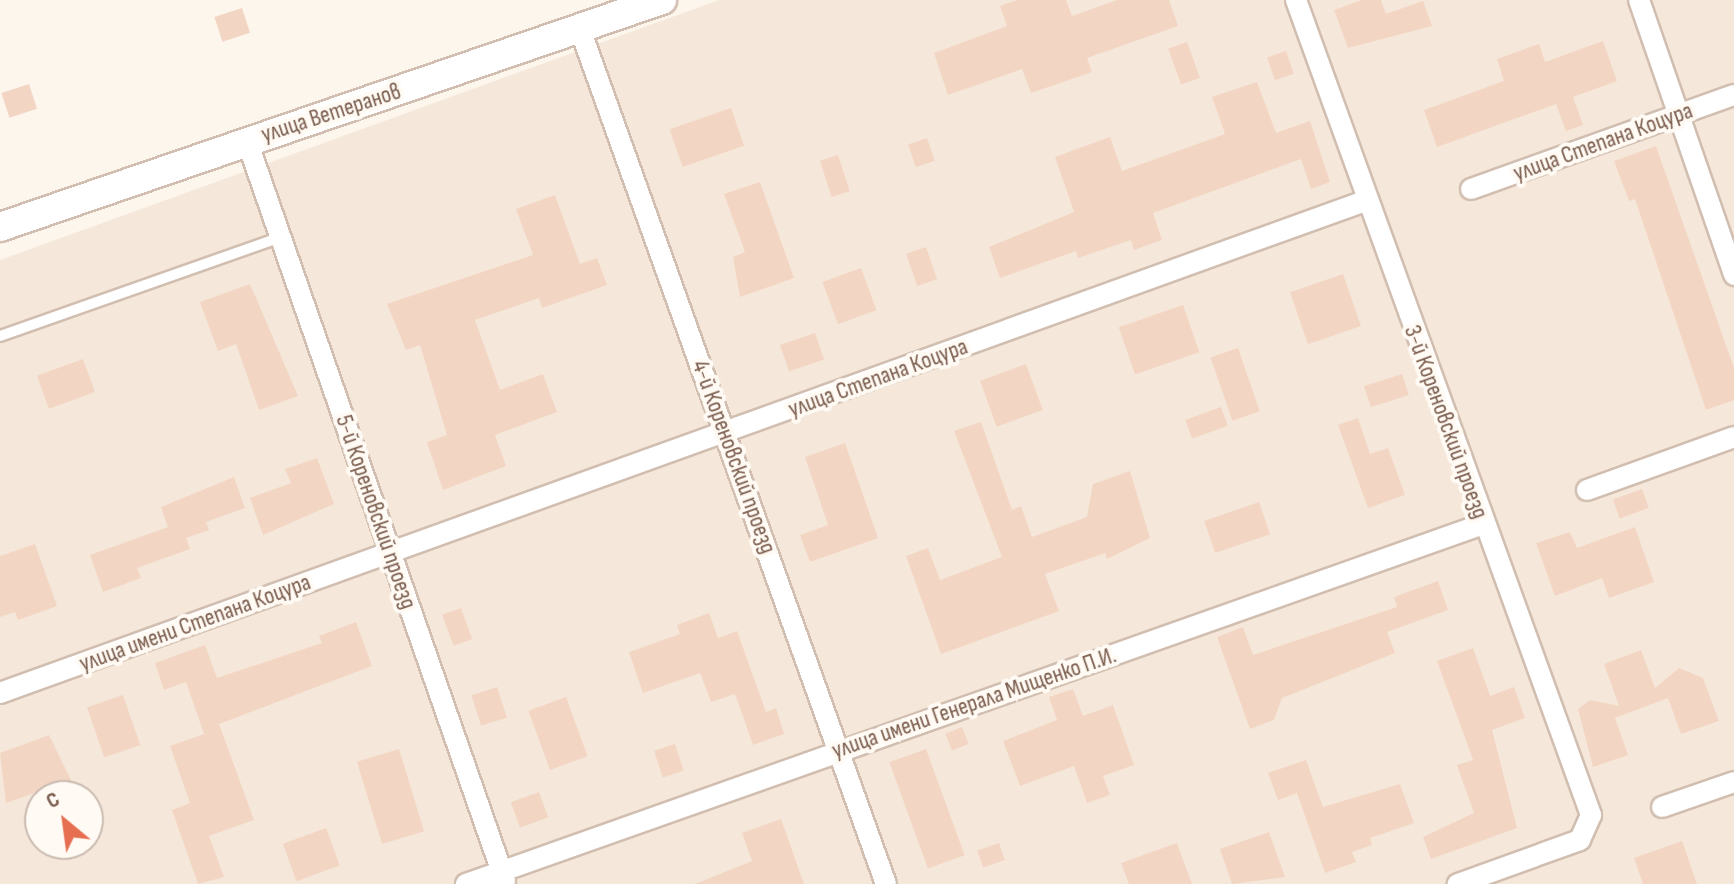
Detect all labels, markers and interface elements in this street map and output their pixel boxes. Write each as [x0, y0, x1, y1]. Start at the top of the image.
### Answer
street label: улица Ветеранов [258, 77, 404, 149]
street label: улица Степана Коцура [1509, 96, 1697, 188]
street label: 3-й Кореновский проезд [1398, 321, 1494, 523]
street label: улица Степана Коцура [784, 332, 972, 424]
street label: 4-й Кореновский проезд [686, 356, 782, 558]
street label: 5-й Кореновский проезд [329, 411, 423, 613]
street label: улица имени Степана Коцура [75, 568, 315, 678]
street label: улица имени Генерала Мищенко П.И. [828, 641, 1120, 765]
north arrow [24, 780, 104, 860]
text: С [42, 786, 65, 815]

